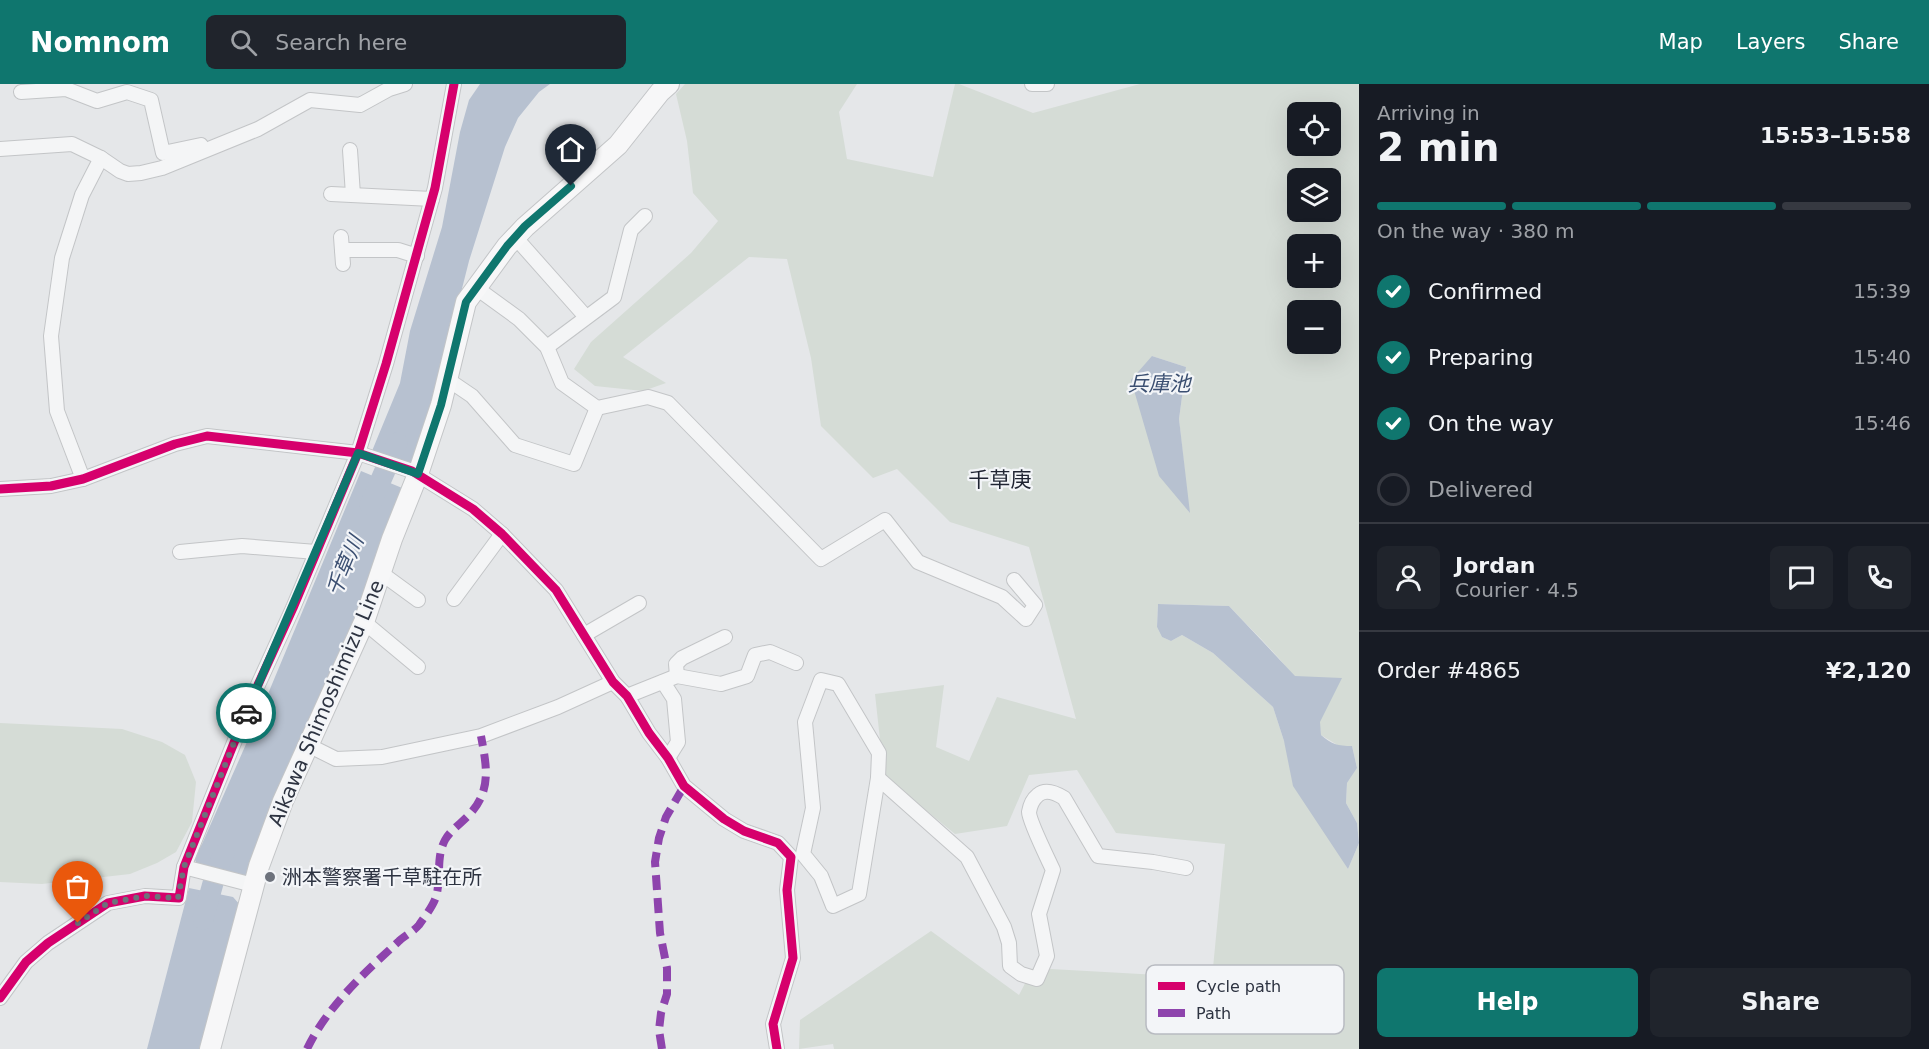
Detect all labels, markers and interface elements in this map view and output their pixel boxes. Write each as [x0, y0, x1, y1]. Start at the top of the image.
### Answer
search box [206, 15, 626, 69]
text: Nomnom [30, 26, 170, 59]
icon: search [227, 26, 260, 59]
text: Search here [275, 30, 407, 55]
text: Map [1659, 30, 1703, 54]
text: Layers [1736, 30, 1805, 54]
text: Share [1838, 30, 1899, 54]
text: Arriving in [1377, 101, 1480, 125]
map controls [1287, 102, 1341, 354]
button: locate [1287, 102, 1341, 156]
text: 15:53–15:58 [1760, 123, 1911, 148]
pin [545, 124, 596, 186]
text: 2 min [1377, 125, 1499, 170]
icon: home [554, 133, 587, 166]
button: layers [1287, 168, 1341, 222]
text: On the way · 380 m [1377, 219, 1575, 243]
button: + [1287, 234, 1341, 288]
icon: check [1377, 275, 1410, 308]
text: Confirmed [1428, 279, 1542, 304]
text: 15:39 [1853, 279, 1911, 303]
button: − [1287, 300, 1341, 354]
icon: check [1377, 341, 1410, 374]
text: Preparing [1428, 345, 1534, 370]
text: 15:40 [1853, 345, 1911, 369]
water label: 兵庫池 [1128, 372, 1192, 396]
icon: check [1377, 407, 1410, 440]
text: On the way [1428, 411, 1554, 436]
text: 15:46 [1853, 411, 1911, 435]
district label: 千草庚 [969, 468, 1032, 492]
text: Delivered [1428, 477, 1533, 502]
water label: 千草川 [322, 530, 369, 600]
button: person [1377, 546, 1440, 609]
button: chat [1770, 546, 1833, 609]
button: phone [1848, 546, 1911, 609]
text: Jordan [1455, 553, 1535, 578]
street label: Aikawa Shimoshimizu Line [263, 576, 389, 830]
text: Courier · 4.5 [1455, 578, 1579, 602]
text: Order #4865 [1377, 658, 1521, 683]
text: ¥2,120 [1826, 658, 1911, 683]
courier [216, 683, 276, 743]
icon: car [230, 697, 263, 730]
pin [52, 861, 103, 923]
place label: 洲本警察署千草駐在所 [282, 865, 482, 889]
icon: bag [61, 870, 94, 903]
marker: 洲本警察署千草駐在所 [263, 870, 277, 884]
legend [1146, 965, 1344, 1034]
button: Help [1377, 968, 1638, 1037]
button: Share [1650, 968, 1911, 1037]
text: Cycle path [1196, 977, 1281, 996]
text: Path [1196, 1004, 1231, 1023]

